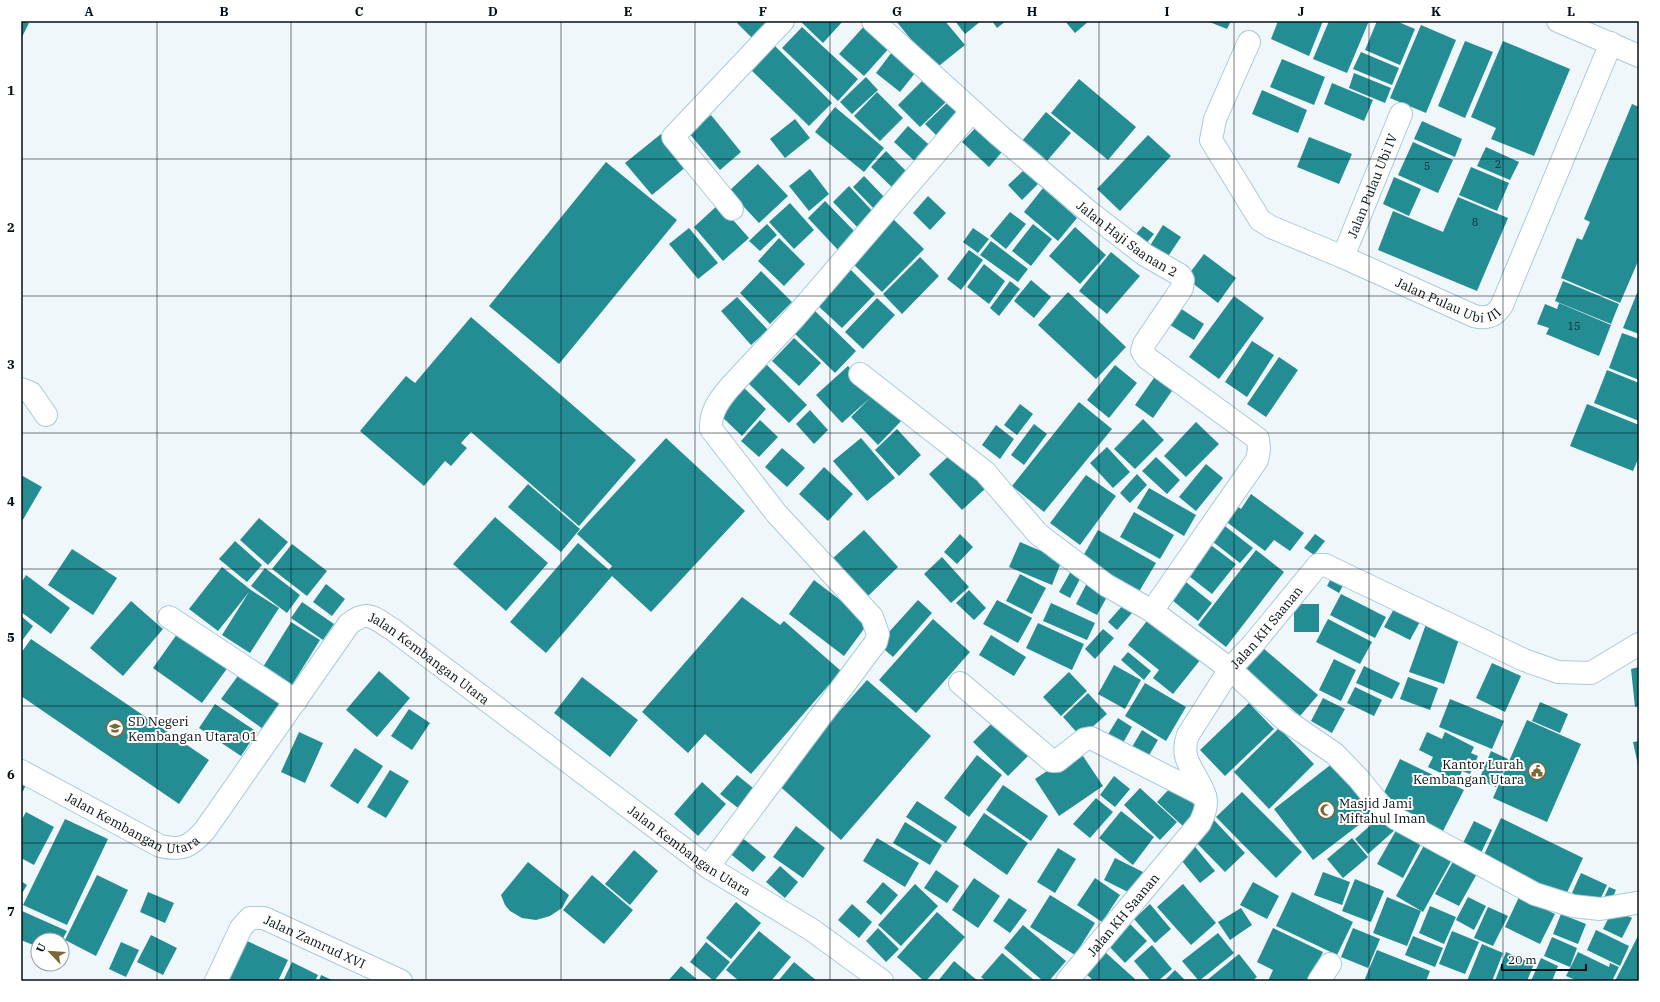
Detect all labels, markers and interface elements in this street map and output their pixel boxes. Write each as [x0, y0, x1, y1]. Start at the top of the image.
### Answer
text: A [84, 3, 94, 20]
text: B [219, 3, 229, 20]
text: C [355, 3, 364, 20]
text: D [488, 3, 498, 20]
text: E [624, 3, 632, 20]
text: F [759, 3, 767, 20]
text: G [892, 3, 902, 20]
text: H [1027, 3, 1038, 20]
text: I [1165, 3, 1170, 20]
text: J [1298, 3, 1305, 20]
text: K [1431, 3, 1441, 20]
text: L [1567, 3, 1575, 20]
text: 1 [7, 82, 15, 99]
street label: Jalan Pulau Ubi IV [1343, 131, 1401, 240]
house number: 2 [1495, 157, 1501, 171]
house number: 5 [1424, 159, 1430, 173]
street label: Jalan Haji Saanan 2 [1073, 197, 1181, 280]
house number: 8 [1472, 215, 1478, 229]
text: 2 [7, 219, 15, 236]
street label: Jalan Pulau Ubi III [1393, 273, 1504, 326]
house number: 15 [1567, 319, 1581, 333]
text: 3 [7, 356, 15, 373]
text: 4 [7, 493, 15, 510]
street label: Jalan KH Saanan [1226, 582, 1306, 672]
street label: Jalan Kembangan Utara [366, 608, 493, 708]
text: 5 [7, 629, 15, 646]
place label: SD Negeri Kembangan Utara 01 [128, 713, 258, 745]
school or university icon: SD Negeri Kembangan Utara 01 [105, 718, 125, 738]
place label: Kantor Lurah Kembangan Utara [1413, 756, 1524, 788]
public building icon: Kantor Lurah Kembangan Utara [1527, 761, 1547, 781]
text: 6 [7, 766, 15, 783]
street label: Jalan Kembangan Utara [62, 788, 203, 857]
place label: Masjid Jami Miftahul Iman [1339, 795, 1426, 827]
mosque icon: Masjid Jami Miftahul Iman [1316, 800, 1336, 820]
street label: Jalan Kembangan Utara [625, 801, 754, 899]
street label: Jalan KH Saanan [1083, 869, 1163, 959]
text: 7 [7, 903, 15, 920]
street label: Jalan Zamrud XVI [261, 911, 368, 972]
north arrow [30, 932, 70, 972]
text: U [33, 940, 49, 955]
scale bar [1502, 946, 1586, 972]
text: 20 m [1508, 952, 1537, 967]

